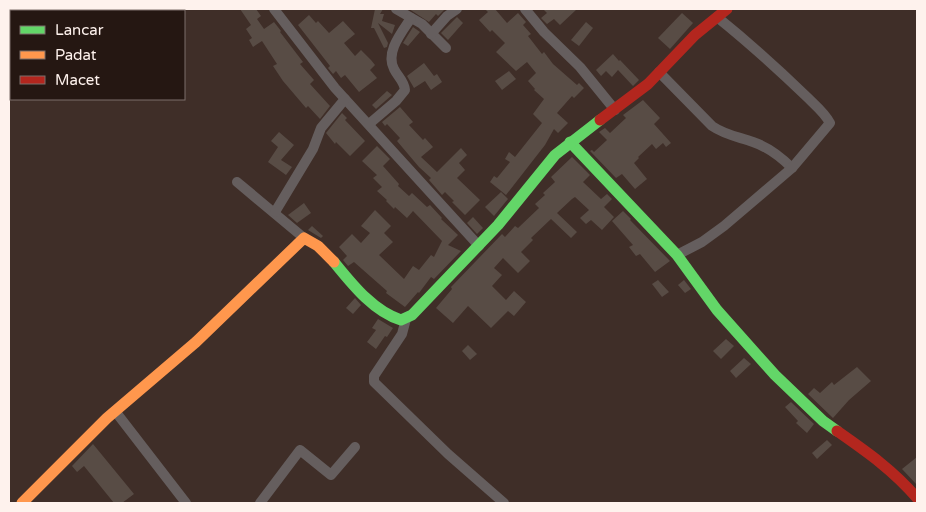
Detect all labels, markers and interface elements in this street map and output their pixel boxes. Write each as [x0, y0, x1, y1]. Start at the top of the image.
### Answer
legend [10, 10, 185, 100]
text: Lancar [55, 21, 104, 39]
text: Padat [55, 46, 97, 64]
text: Macet [55, 71, 100, 89]

